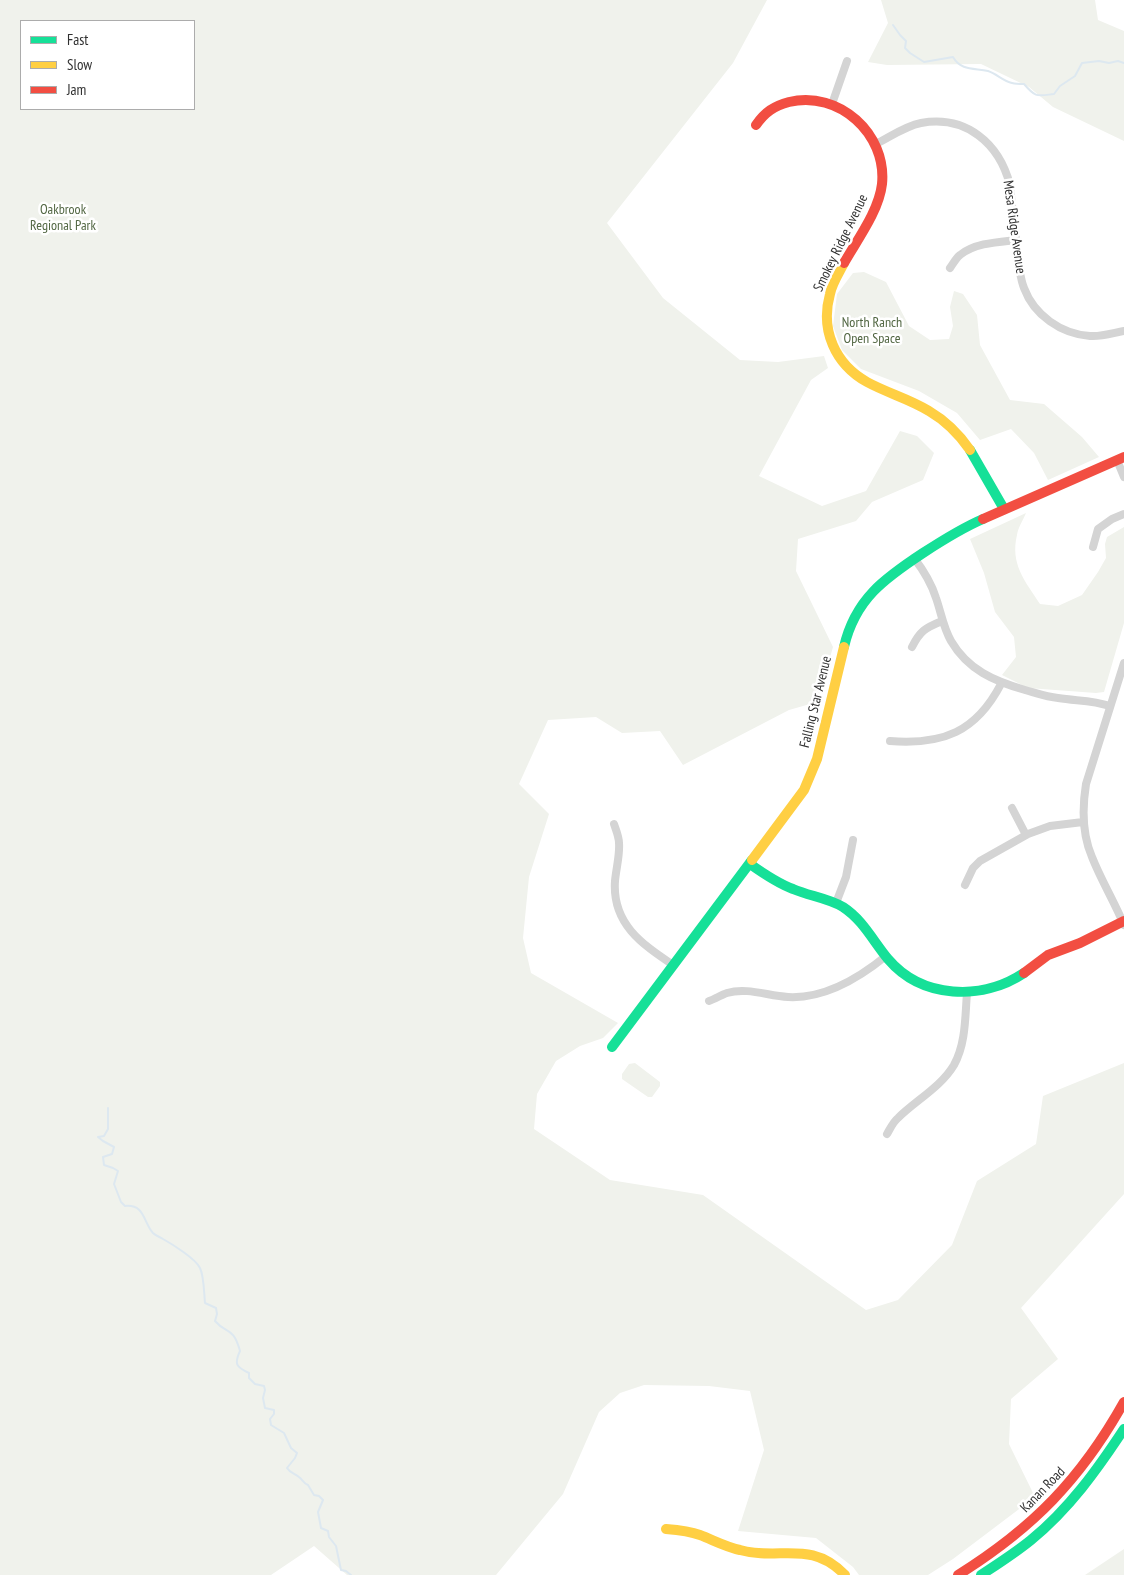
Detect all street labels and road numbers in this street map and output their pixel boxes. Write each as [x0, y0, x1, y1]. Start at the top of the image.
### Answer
street label: Mesa Ridge Avenue [999, 179, 1029, 275]
street label: Smokey Ridge Avenue [810, 192, 872, 294]
street label: Falling Star Avenue [797, 654, 835, 750]
street label: Kanan Road [1017, 1464, 1069, 1516]

